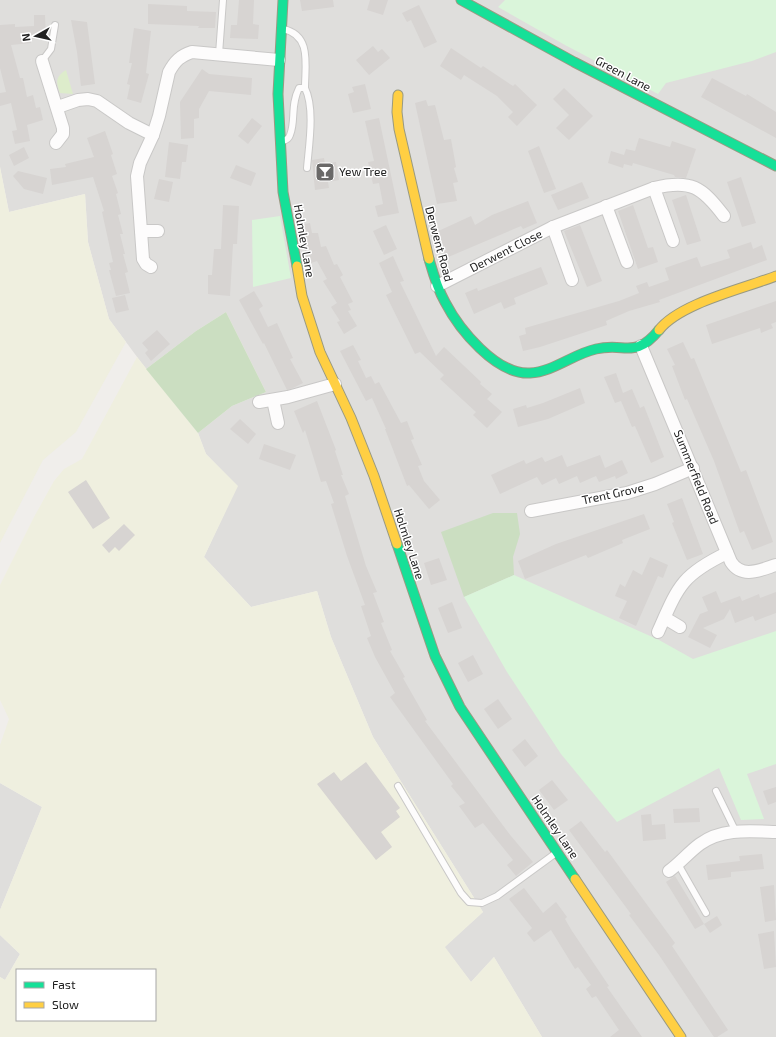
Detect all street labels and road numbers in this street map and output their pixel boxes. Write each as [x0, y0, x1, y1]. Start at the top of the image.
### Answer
street label: Green Lane [593, 53, 654, 94]
street label: Holmley Lane [292, 203, 318, 278]
street label: Derwent Road [423, 205, 457, 283]
street label: Derwent Close [467, 226, 544, 274]
street label: Summerfield Road [672, 427, 722, 526]
street label: Trent Grove [581, 480, 645, 506]
street label: Holmley Lane [392, 506, 428, 581]
street label: Holmley Lane [529, 792, 582, 861]

